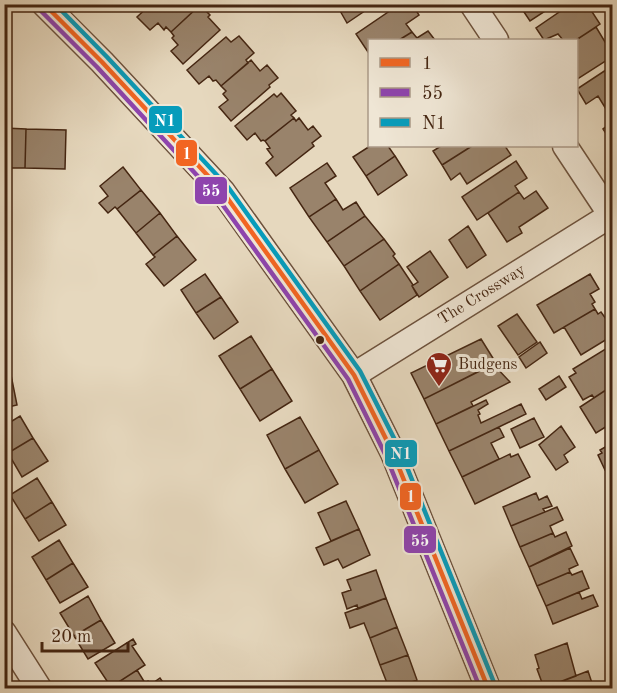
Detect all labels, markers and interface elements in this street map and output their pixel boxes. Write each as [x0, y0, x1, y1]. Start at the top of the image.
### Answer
legend [368, 39, 578, 147]
text: 1 [422, 55, 432, 73]
text: 55 [422, 85, 443, 103]
line badge: N1 [148, 105, 183, 134]
text: N1 [154, 114, 176, 130]
text: N1 [422, 115, 446, 133]
line badge: 1 [175, 139, 198, 167]
text: 1 [182, 147, 192, 163]
line badge: 55 [194, 176, 228, 205]
text: 55 [202, 184, 220, 200]
street label: The Crossway [436, 262, 529, 328]
unlabelled marker [314, 334, 326, 346]
supermarket icon: Budgens [424, 350, 454, 388]
place label: Budgens [458, 357, 518, 373]
line badge: N1 [384, 439, 418, 468]
text: N1 [390, 447, 412, 463]
line badge: 1 [399, 482, 422, 511]
text: 1 [406, 490, 416, 506]
line badge: 55 [403, 525, 437, 554]
text: 55 [411, 534, 429, 550]
scale bar [42, 615, 128, 653]
text: 20 m [51, 628, 91, 646]

